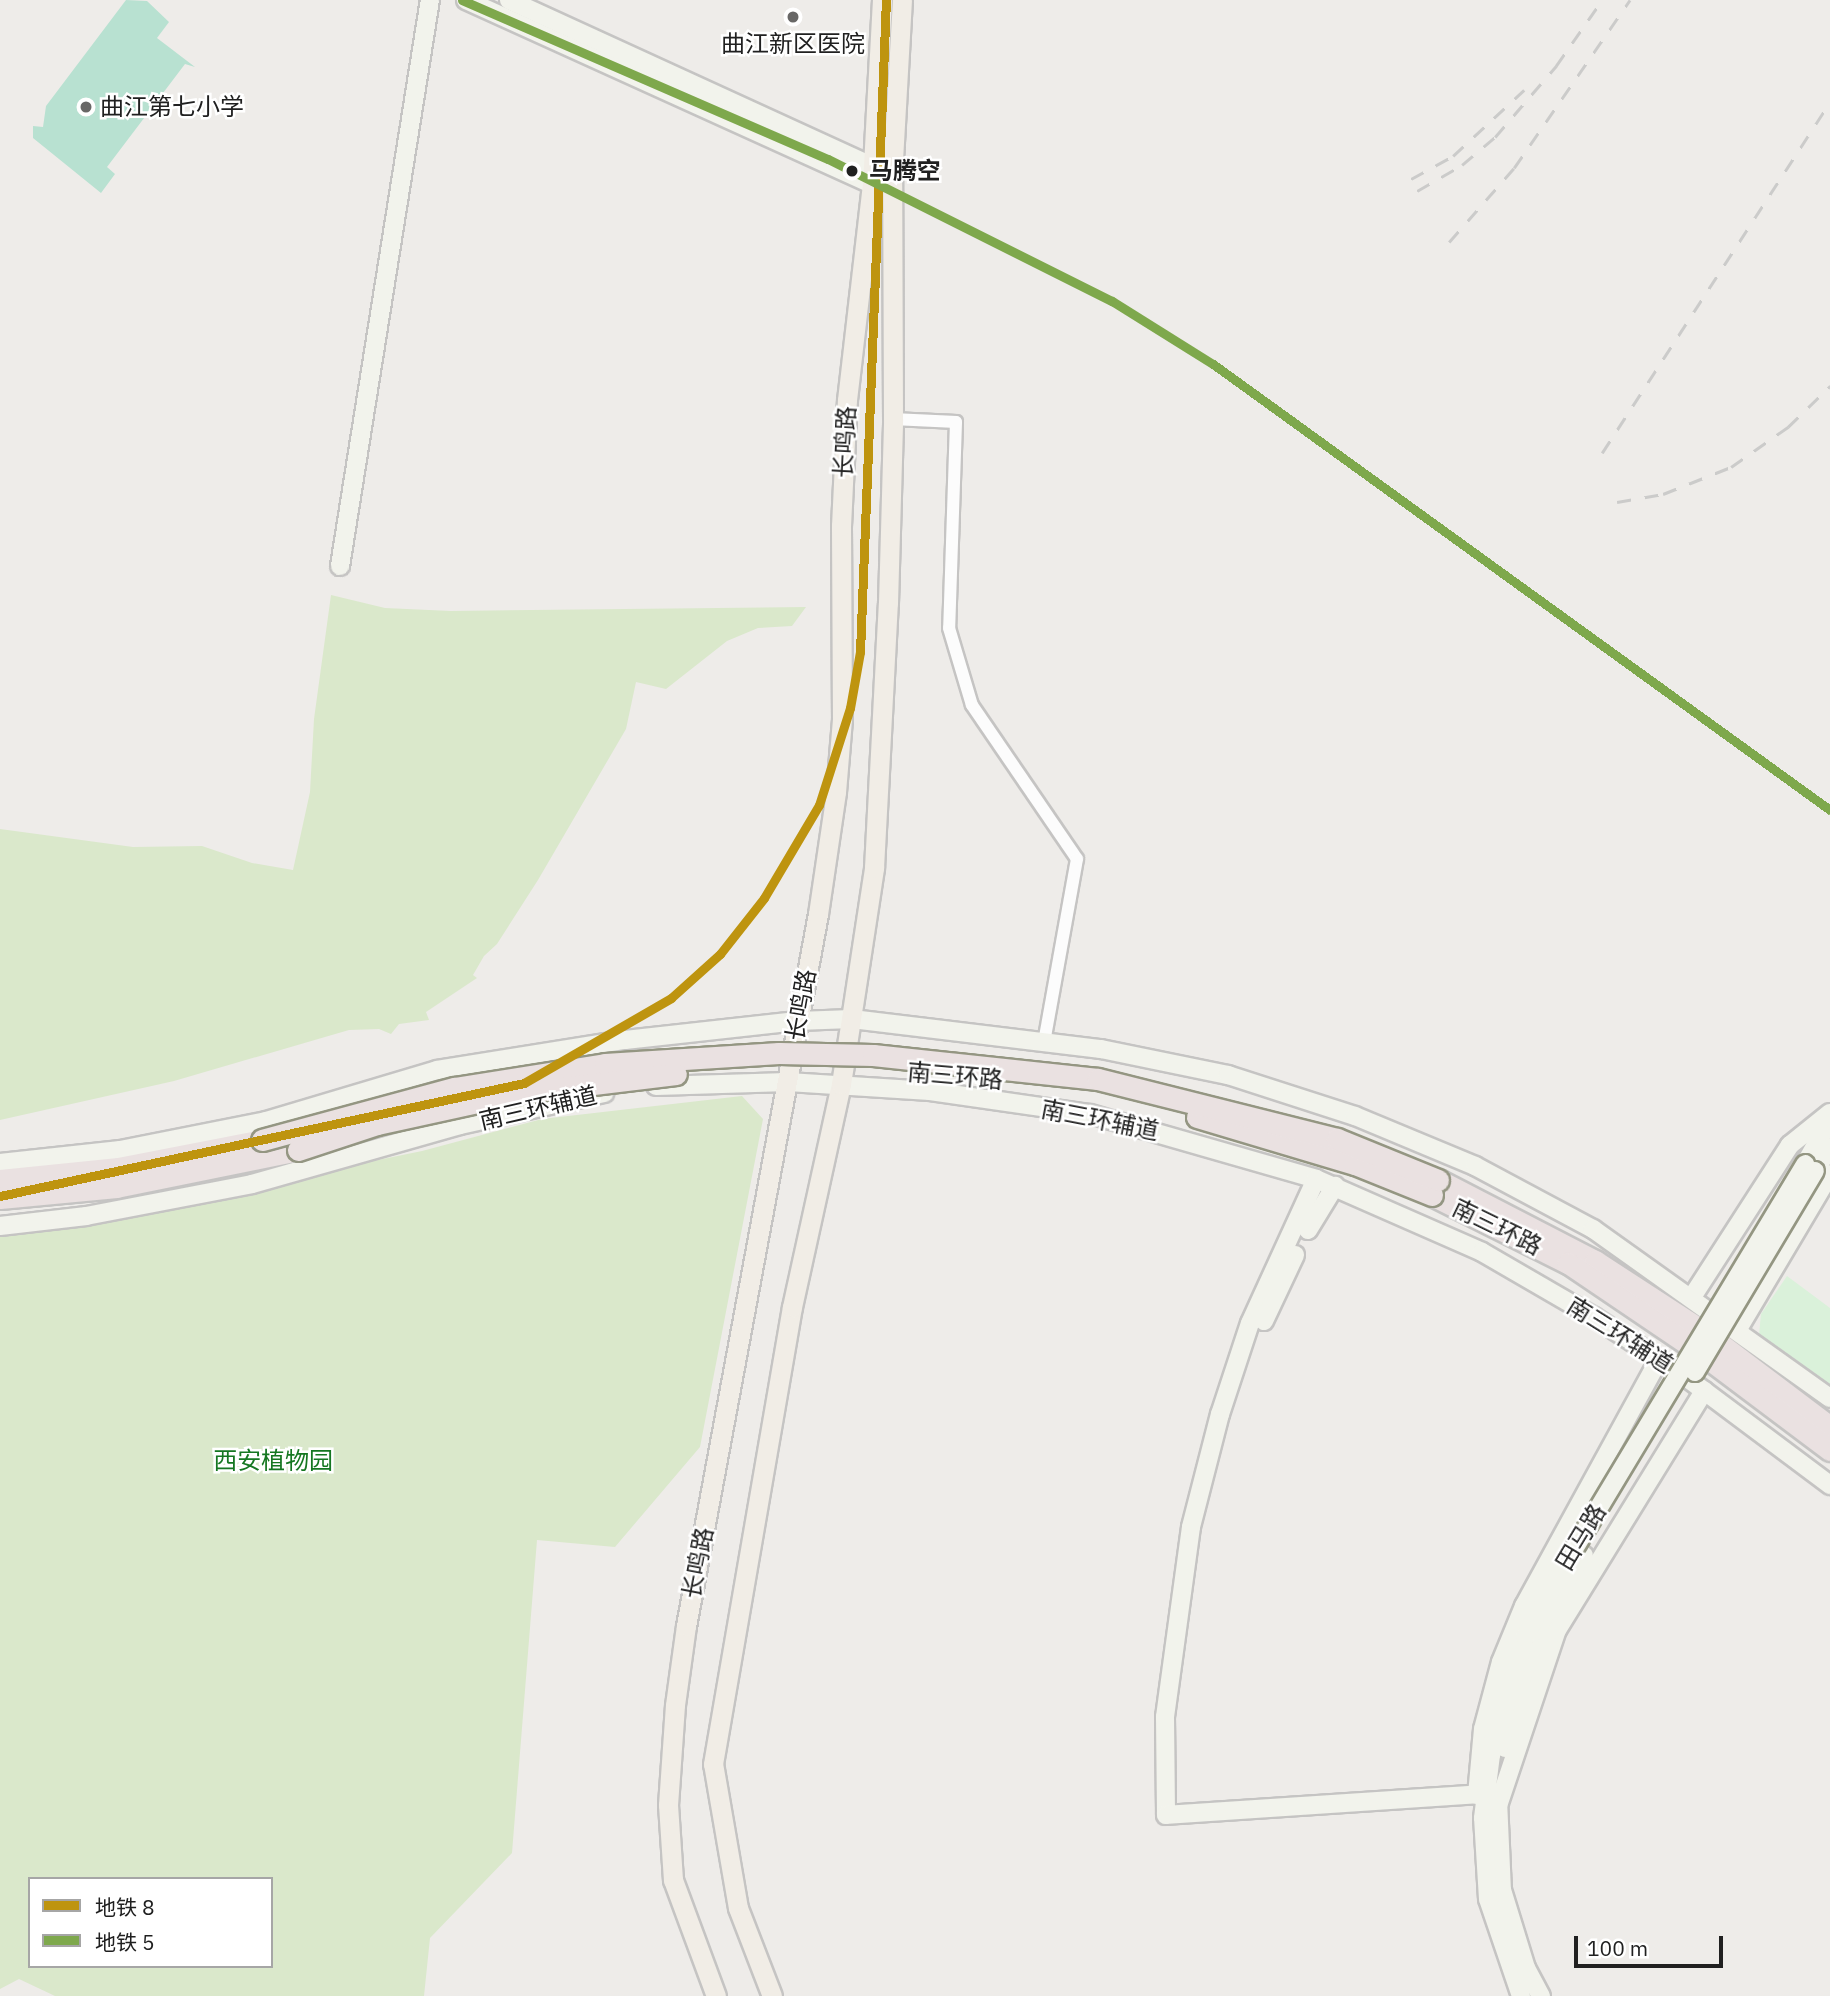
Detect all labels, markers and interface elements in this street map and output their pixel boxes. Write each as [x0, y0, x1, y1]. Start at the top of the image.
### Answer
marker: 曲江新区医院 [783, 7, 803, 27]
place label: 曲江新区医院 [721, 30, 865, 58]
place label: 曲江第七小学 [100, 93, 244, 121]
marker: 曲江第七小学 [78, 99, 94, 115]
place label: 马腾空 [869, 157, 941, 185]
marker: 马腾空 [841, 160, 863, 182]
street label: 长鸣路 [829, 405, 861, 479]
street label: 长鸣路 [781, 967, 821, 1043]
street label: 南三环路 [906, 1057, 1004, 1095]
street label: 南三环辅道 [476, 1080, 600, 1136]
street label: 南三环辅道 [1038, 1094, 1162, 1146]
street label: 南三环路 [1448, 1193, 1546, 1261]
street label: 南三环辅道 [1561, 1291, 1679, 1379]
park label: 西安植物园 [213, 1447, 333, 1475]
street label: 田马路 [1550, 1499, 1612, 1575]
street label: 长鸣路 [677, 1525, 719, 1601]
legend [28, 1877, 273, 1968]
text: 地铁 8 [95, 1893, 155, 1921]
scale bar [1578, 1923, 1727, 1967]
text: 地铁 5 [95, 1928, 155, 1956]
text: 100 m [1587, 1934, 1648, 1962]

